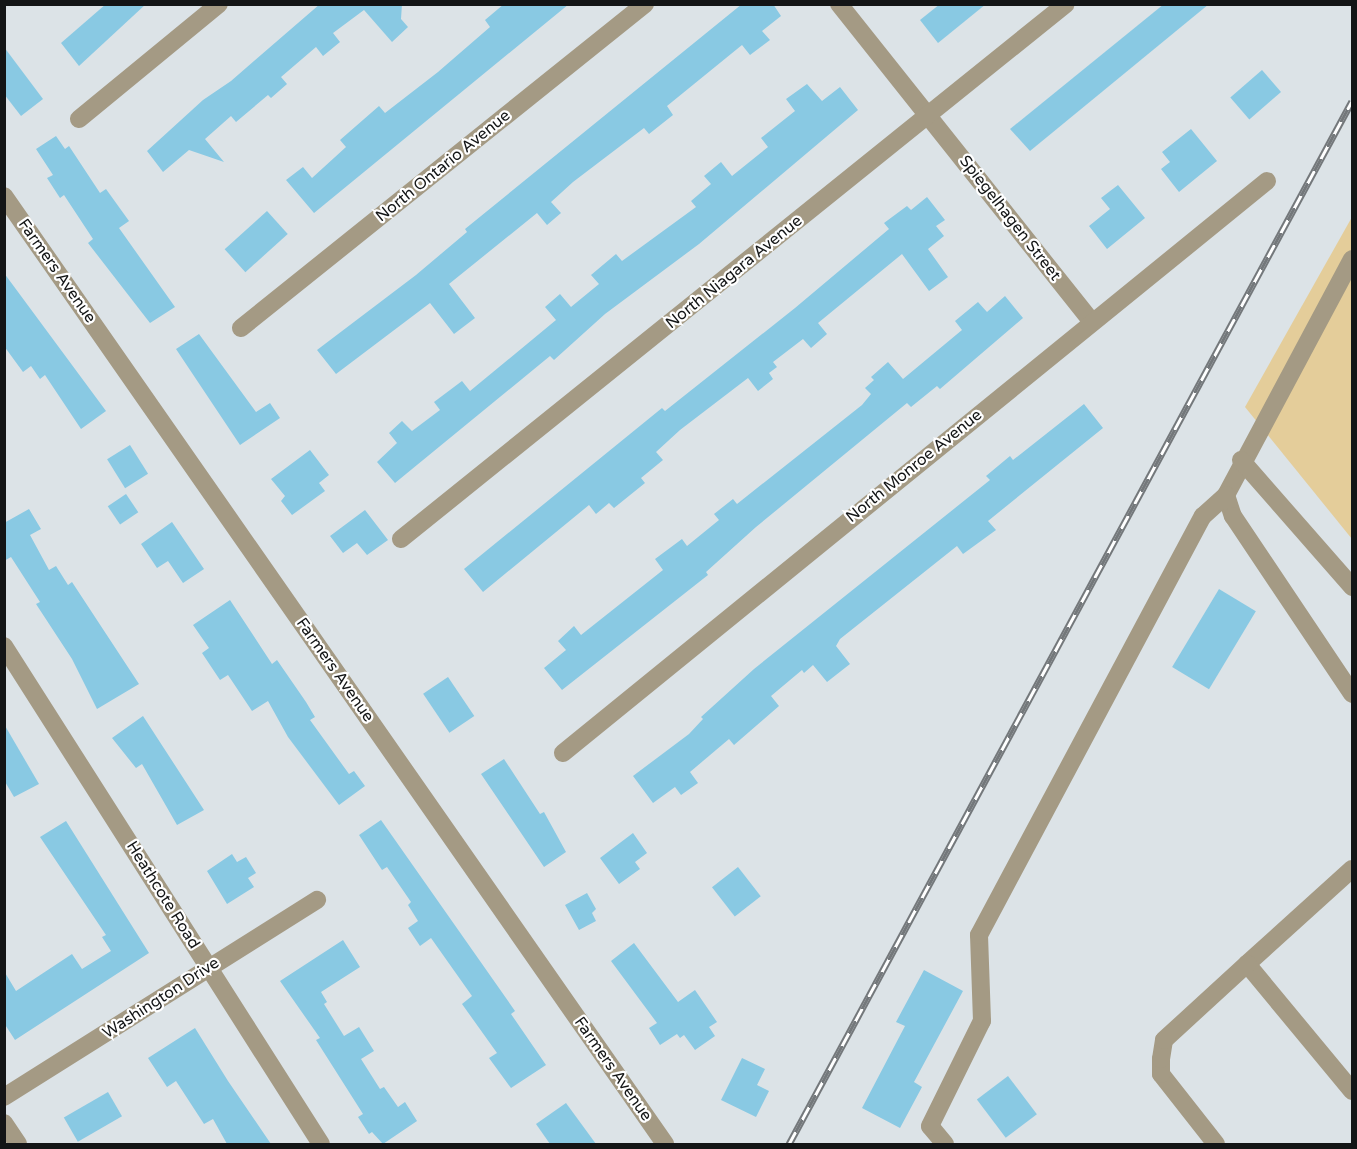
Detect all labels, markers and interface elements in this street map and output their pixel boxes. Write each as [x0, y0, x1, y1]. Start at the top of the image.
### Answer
street label: North Ontario Avenue [372, 106, 514, 226]
street label: Spiegelhagen Street [955, 152, 1065, 284]
street label: North Niagara Avenue [662, 211, 806, 333]
street label: Farmers Avenue [14, 215, 100, 327]
street label: North Monroe Avenue [842, 405, 986, 527]
street label: Farmers Avenue [292, 614, 378, 726]
street label: Heathcote Road [122, 838, 204, 952]
street label: Washington Drive [99, 953, 223, 1043]
street label: Farmers Avenue [570, 1013, 656, 1125]

